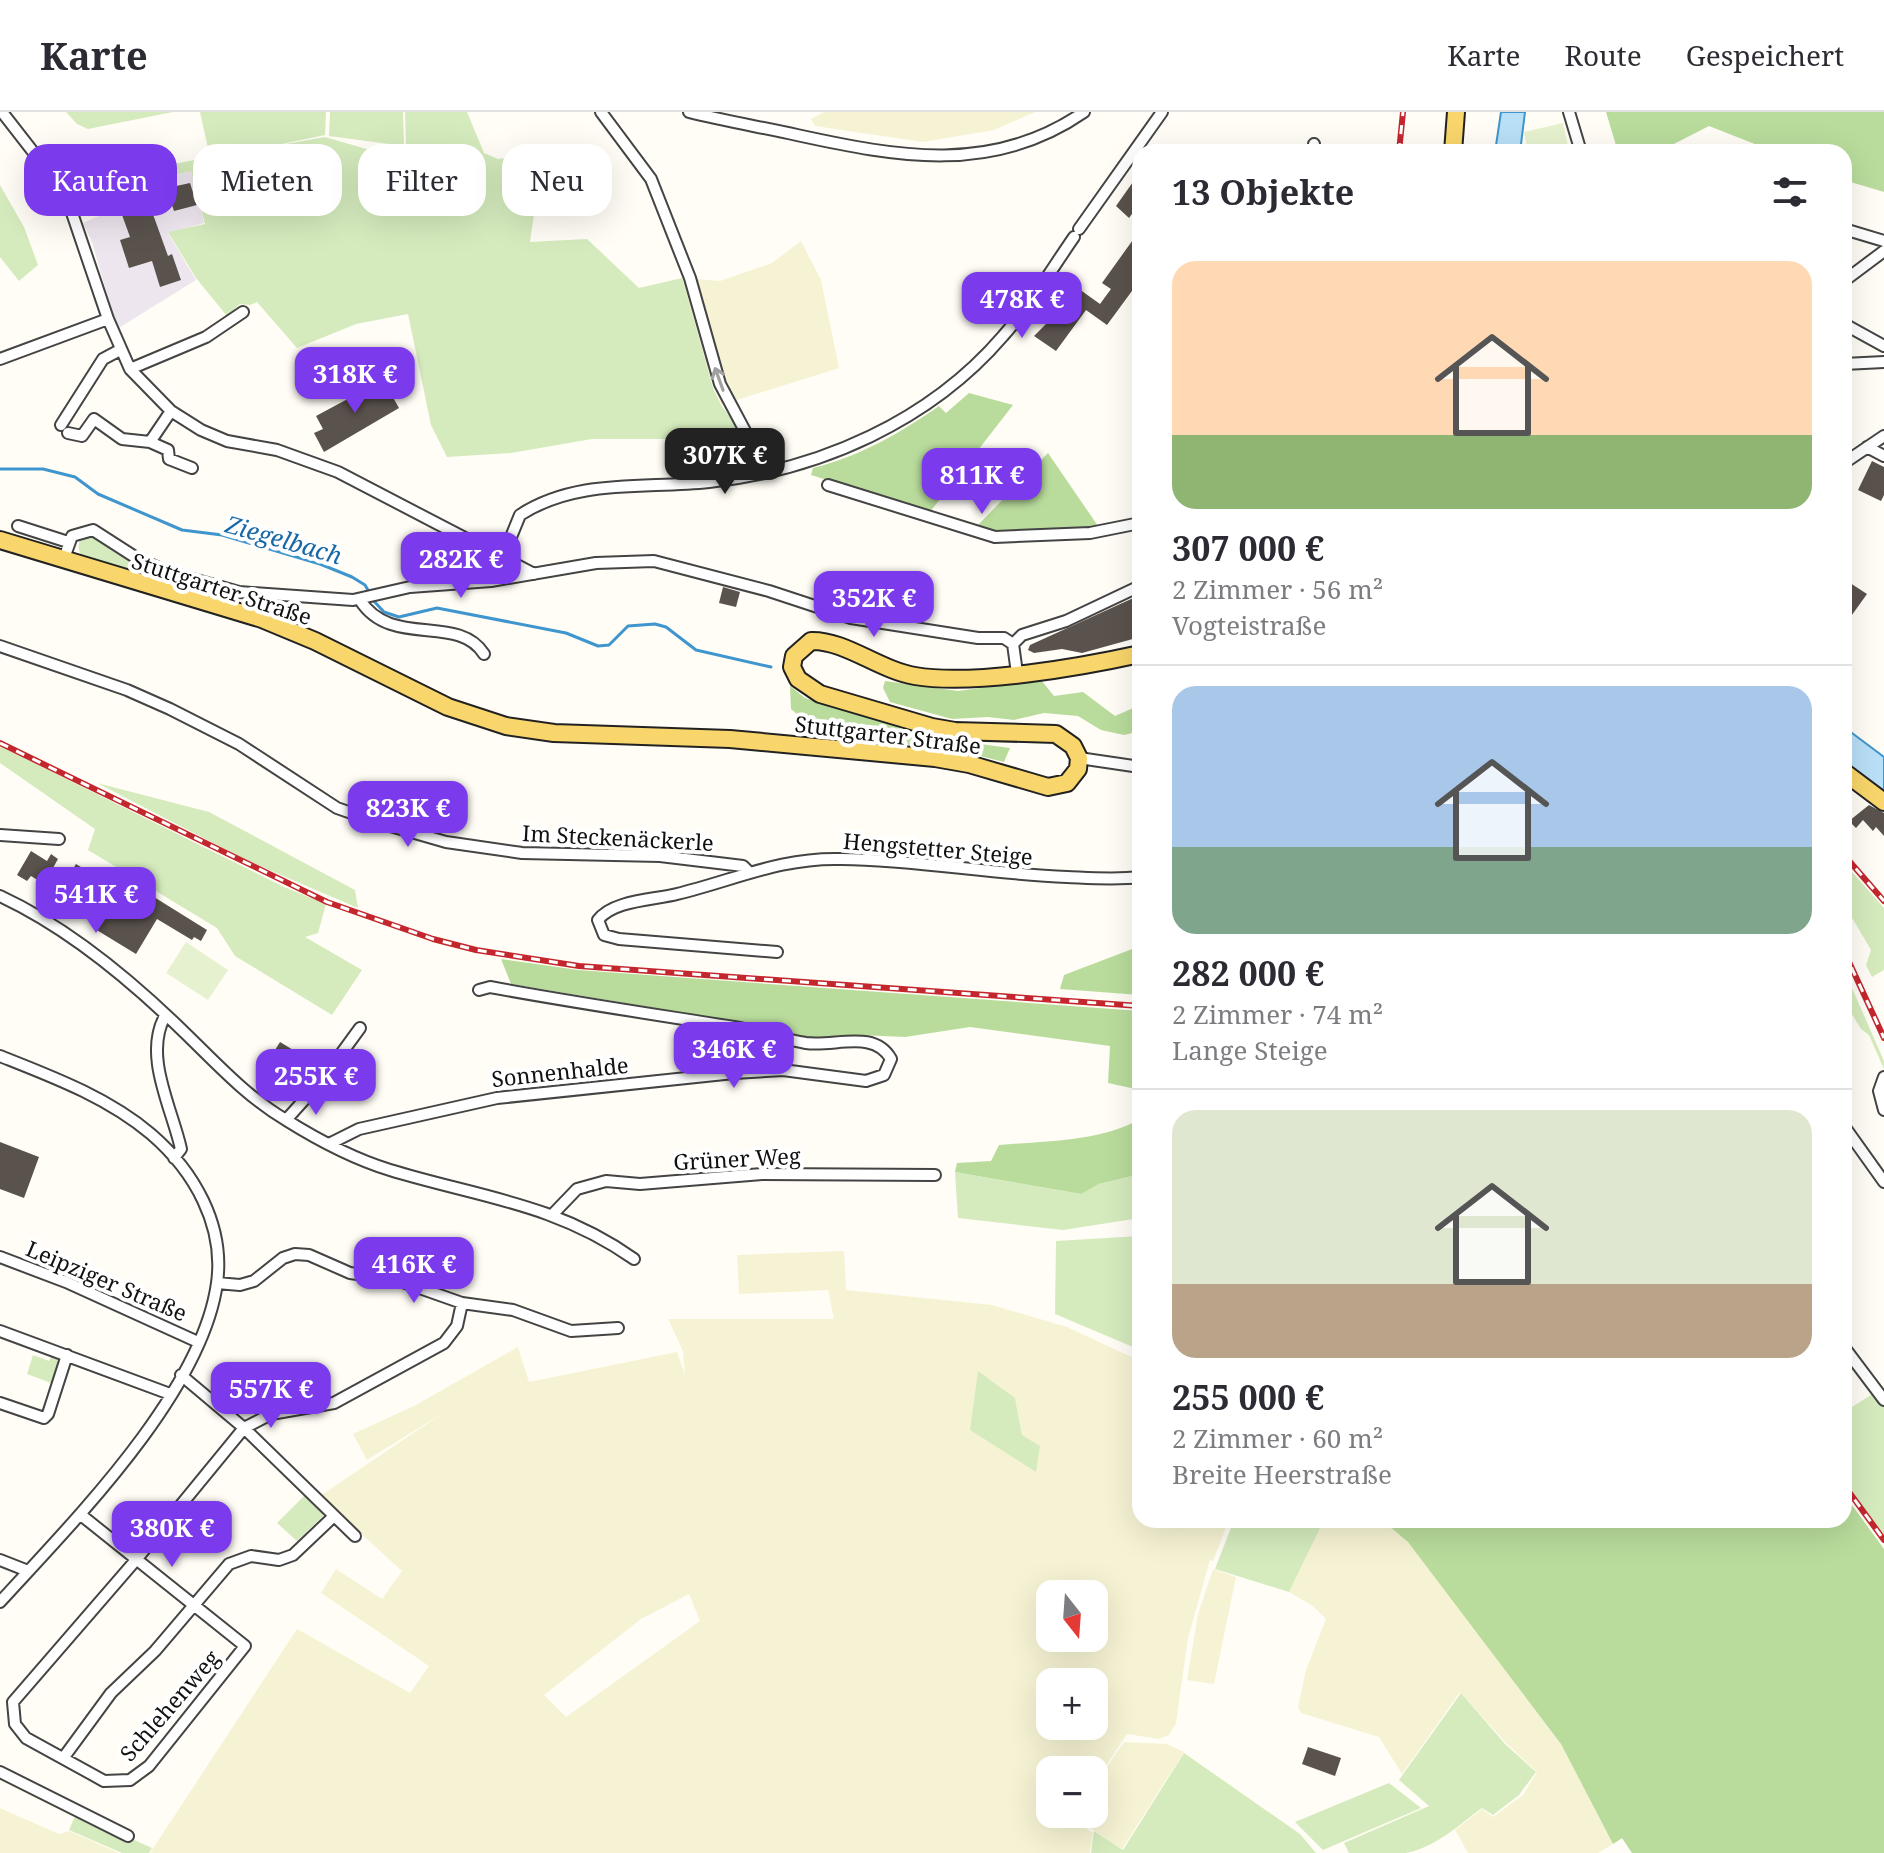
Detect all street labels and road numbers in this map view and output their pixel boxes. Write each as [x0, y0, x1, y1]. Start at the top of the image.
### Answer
street label: Stuttgarter Straße [128, 545, 316, 631]
street label: Stuttgarter Straße [793, 708, 983, 760]
street label: Im Steckenäckerle [522, 817, 714, 857]
street label: Hengstetter Steige [842, 825, 1034, 871]
street label: Sonnenhalde [490, 1049, 630, 1093]
street label: Grüner Weg [673, 1140, 802, 1176]
street label: Leipziger Straße [22, 1233, 192, 1327]
street label: Schlehenweg [112, 1643, 226, 1767]

